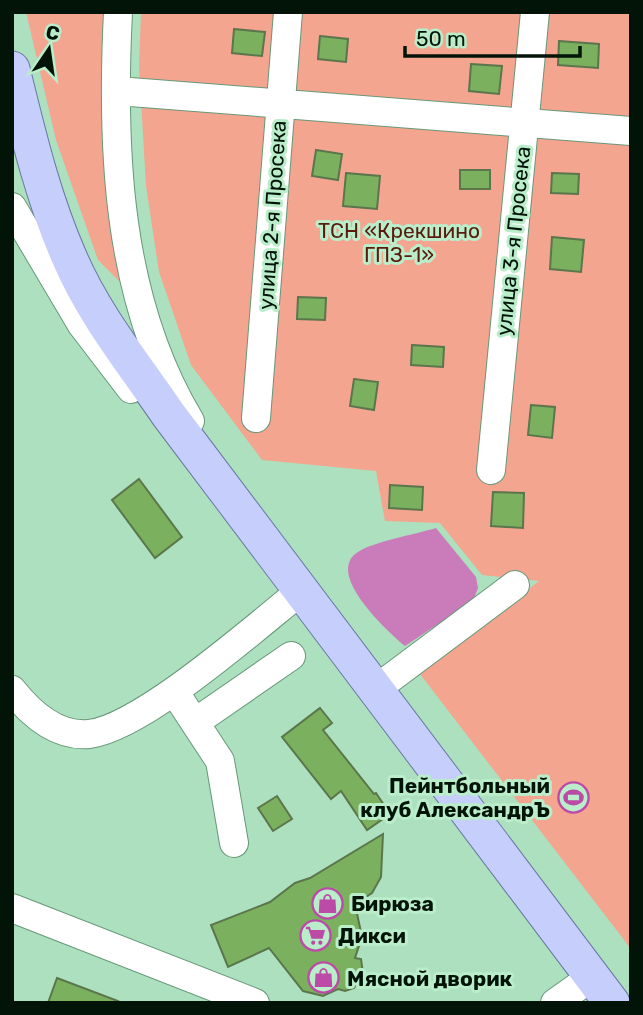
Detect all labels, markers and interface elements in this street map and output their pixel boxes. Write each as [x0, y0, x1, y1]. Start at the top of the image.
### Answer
north arrow [14, 14, 84, 84]
scale bar [405, 14, 580, 58]
text: С [44, 20, 62, 46]
text: 50 m [416, 26, 466, 51]
street label: улица 2-я Просека [253, 119, 291, 311]
street label: улица 3-я Просека [491, 145, 535, 337]
park label: ТСН «Крекшино ГПЗ-1» [318, 218, 480, 267]
place label: Пейнтбольный клуб АлександрЪ [360, 773, 550, 822]
sports icon: Пейнтбольный клуб АлександрЪ [556, 780, 590, 814]
shop icon: Бирюза [311, 886, 345, 920]
place label: Бирюза [351, 891, 434, 916]
supermarket icon: Дикси [298, 918, 332, 952]
place label: Дикси [338, 923, 406, 948]
shop icon: Мясной дворик [307, 961, 341, 995]
place label: Мясной дворик [347, 966, 513, 991]

